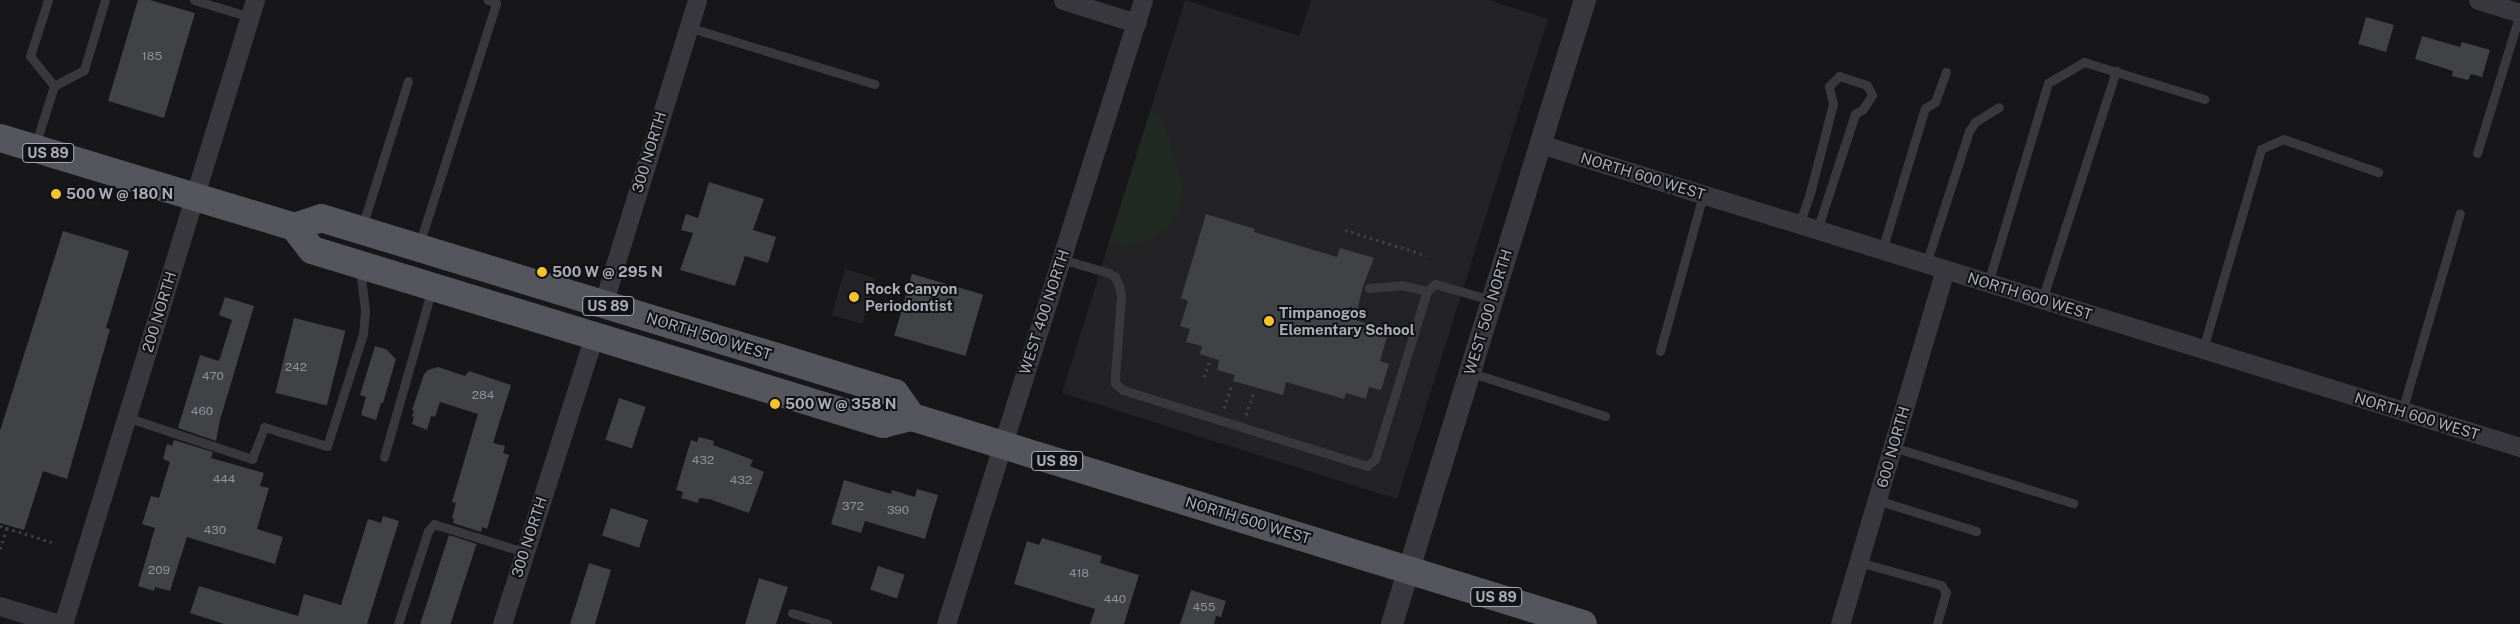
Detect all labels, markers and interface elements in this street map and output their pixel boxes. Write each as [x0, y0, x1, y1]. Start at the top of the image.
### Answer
house number: 185 [142, 50, 162, 64]
street label: 300 NORTH [628, 109, 670, 195]
road number: US 89 [22, 142, 74, 164]
street label: NORTH 600 WEST [1578, 148, 1708, 204]
place label: 500 W @ 180 N [66, 185, 174, 203]
marker: 500 W @ 180 N [50, 188, 62, 200]
street label: WEST 400 NORTH [1015, 247, 1073, 377]
street label: WEST 500 NORTH [1460, 247, 1516, 377]
place label: 500 W @ 295 N [552, 263, 663, 281]
marker: 500 W @ 295 N [536, 266, 548, 278]
street label: NORTH 600 WEST [1965, 268, 2095, 324]
street label: 200 NORTH [138, 269, 180, 355]
place label: Rock Canyon Periodontist [865, 279, 957, 314]
marker: Rock Canyon Periodontist [847, 290, 861, 304]
road number: US 89 [582, 294, 634, 318]
place label: Timpanogos Elementary School [1279, 303, 1415, 338]
street label: NORTH 500 WEST [644, 308, 774, 364]
marker: Timpanogos Elementary School [1263, 315, 1275, 327]
house number: 242 [285, 361, 307, 375]
house number: 470 [202, 370, 224, 384]
street label: NORTH 600 WEST [2352, 388, 2482, 444]
house number: 284 [472, 389, 494, 403]
place label: 500 W @ 358 N [785, 395, 897, 413]
marker: 500 W @ 358 N [769, 398, 781, 410]
street label: 600 NORTH [1873, 404, 1913, 490]
house number: 460 [191, 405, 213, 419]
road number: US 89 [1031, 450, 1083, 472]
house number: 432 [692, 454, 714, 468]
house number: 444 [213, 473, 235, 487]
house number: 432 [730, 474, 752, 488]
street label: NORTH 500 WEST [1183, 492, 1313, 548]
street label: 300 NORTH [507, 494, 551, 580]
house number: 372 [842, 500, 864, 514]
house number: 390 [887, 504, 909, 518]
house number: 430 [204, 524, 226, 538]
house number: 209 [148, 564, 170, 578]
house number: 418 [1069, 567, 1089, 581]
road number: US 89 [1470, 586, 1522, 608]
house number: 440 [1104, 593, 1126, 607]
house number: 455 [1193, 601, 1215, 615]

